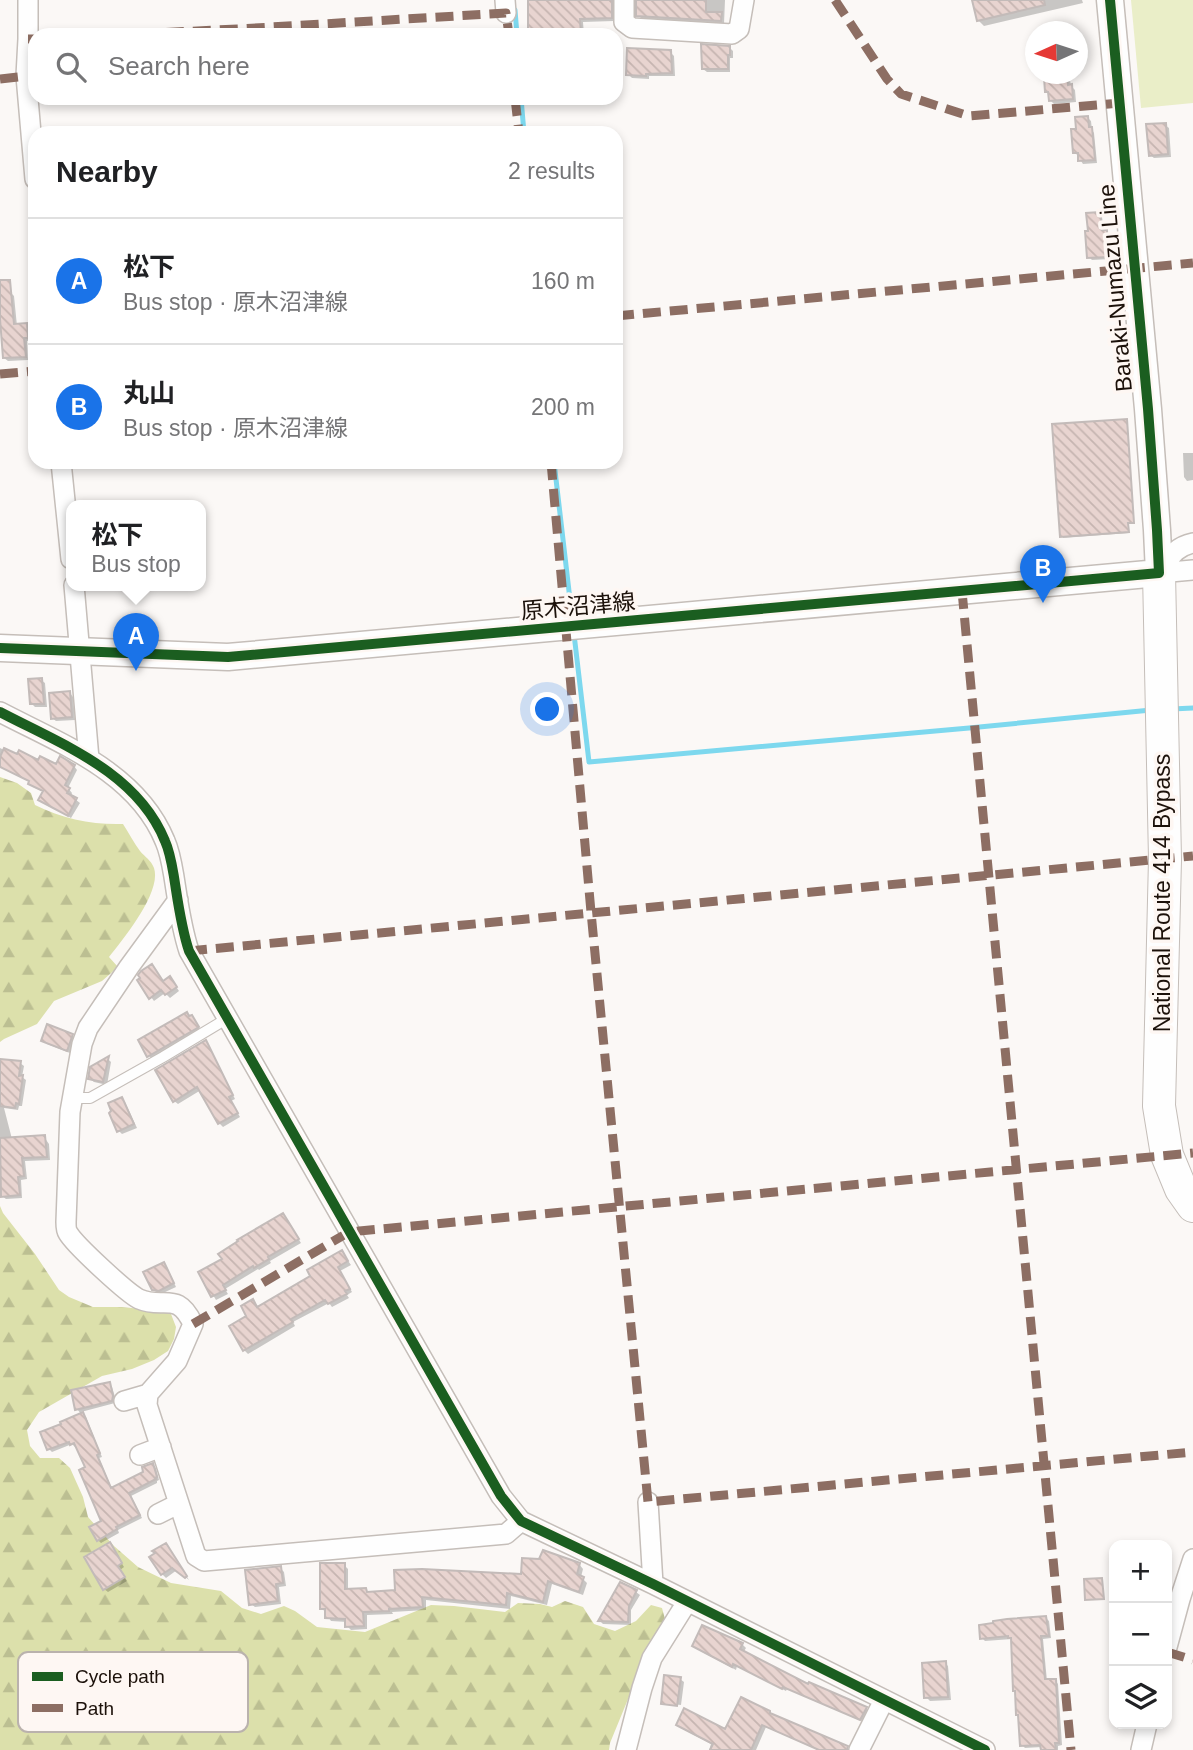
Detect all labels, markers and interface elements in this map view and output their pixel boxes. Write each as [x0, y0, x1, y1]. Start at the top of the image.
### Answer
north arrow [1025, 21, 1088, 84]
search box [28, 28, 623, 105]
icon: search [52, 48, 90, 86]
text: Search here [108, 51, 250, 81]
text: Nearby [56, 155, 158, 188]
text: 2 results [508, 158, 595, 184]
street label: Baraki-Numazu Line [1093, 183, 1137, 393]
text: 松下 [123, 252, 175, 282]
text: A [71, 268, 87, 294]
text: 160 m [531, 268, 595, 294]
text: Bus stop · 原木沼津線 [123, 289, 348, 315]
text: 丸山 [123, 378, 175, 408]
text: B [71, 394, 87, 420]
text: 200 m [531, 394, 595, 420]
text: Bus stop · 原木沼津線 [123, 415, 348, 441]
popup [66, 500, 206, 591]
text: 松下 [91, 520, 143, 550]
pin: B [1020, 545, 1066, 603]
text: Bus stop [91, 551, 181, 577]
street label: 原木沼津線 [520, 588, 636, 624]
pin: A [113, 613, 159, 671]
your location [530, 692, 564, 726]
street label: National Route 414 Bypass [1149, 754, 1175, 1032]
map controls [1109, 1540, 1172, 1729]
button: + [1109, 1540, 1172, 1603]
button: − [1109, 1603, 1172, 1666]
legend [18, 1652, 248, 1732]
text: Cycle path [75, 1666, 165, 1687]
button: layers [1109, 1666, 1172, 1729]
text: Path [75, 1698, 114, 1719]

